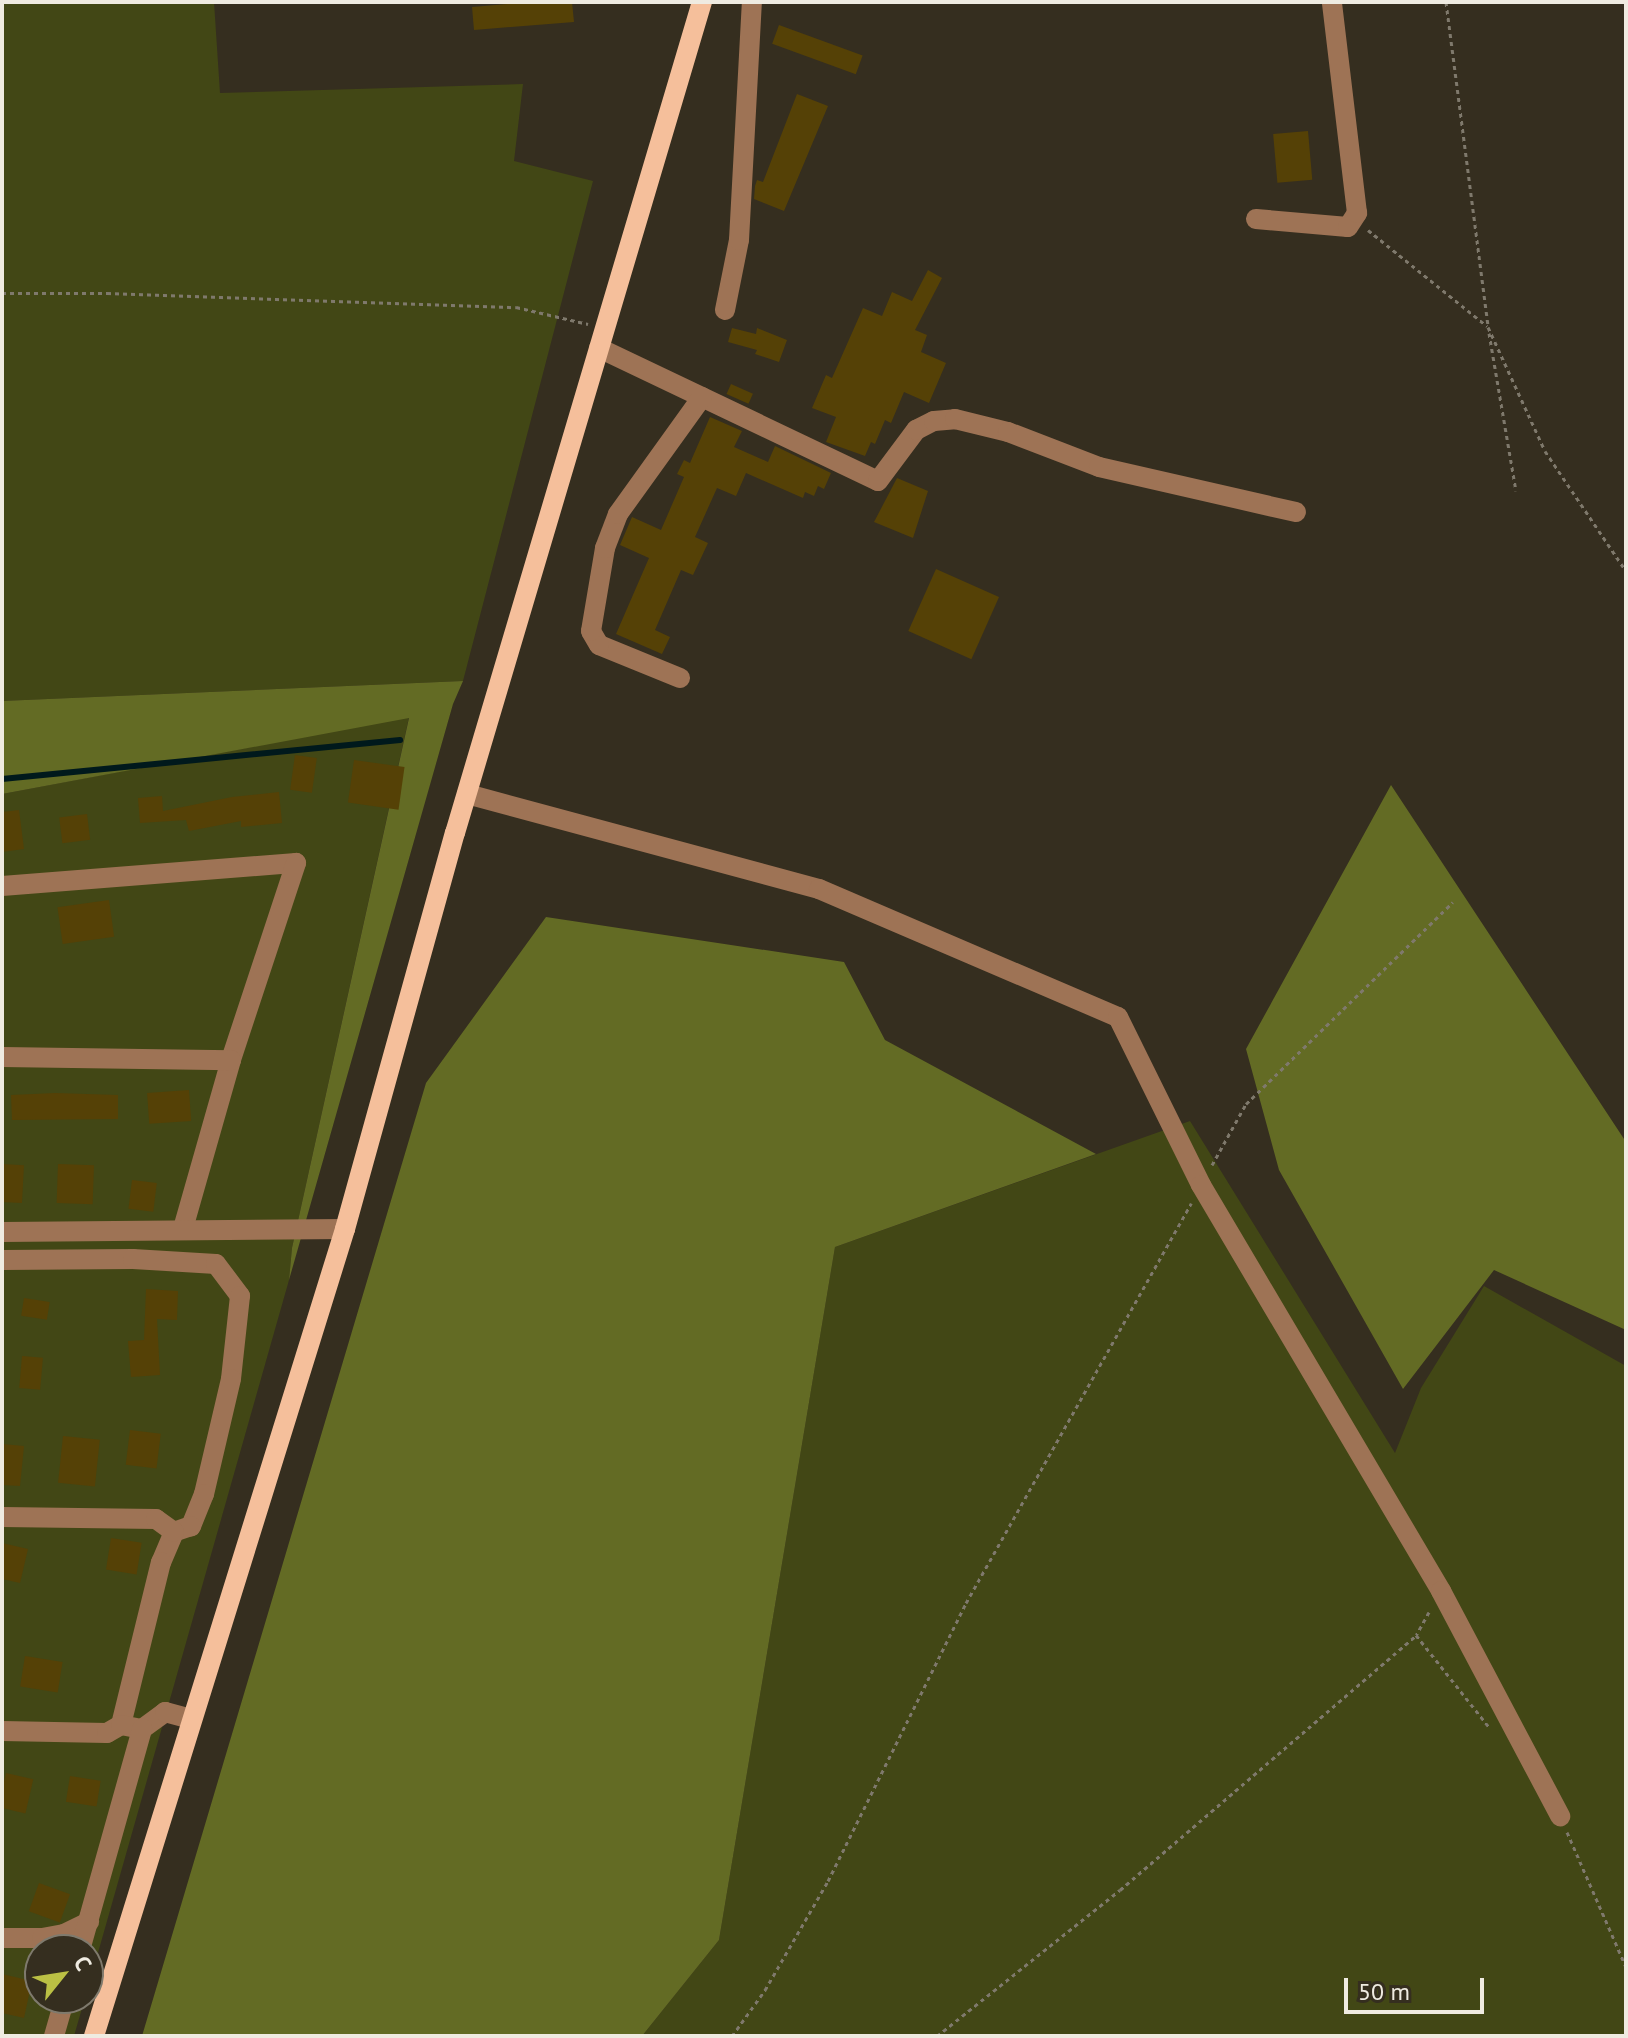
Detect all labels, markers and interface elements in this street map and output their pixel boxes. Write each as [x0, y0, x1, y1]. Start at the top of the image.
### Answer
north arrow [24, 1934, 104, 2014]
text: С [68, 1951, 98, 1975]
scale bar [1348, 1962, 1488, 2012]
text: 50 m [1358, 1976, 1410, 2007]

